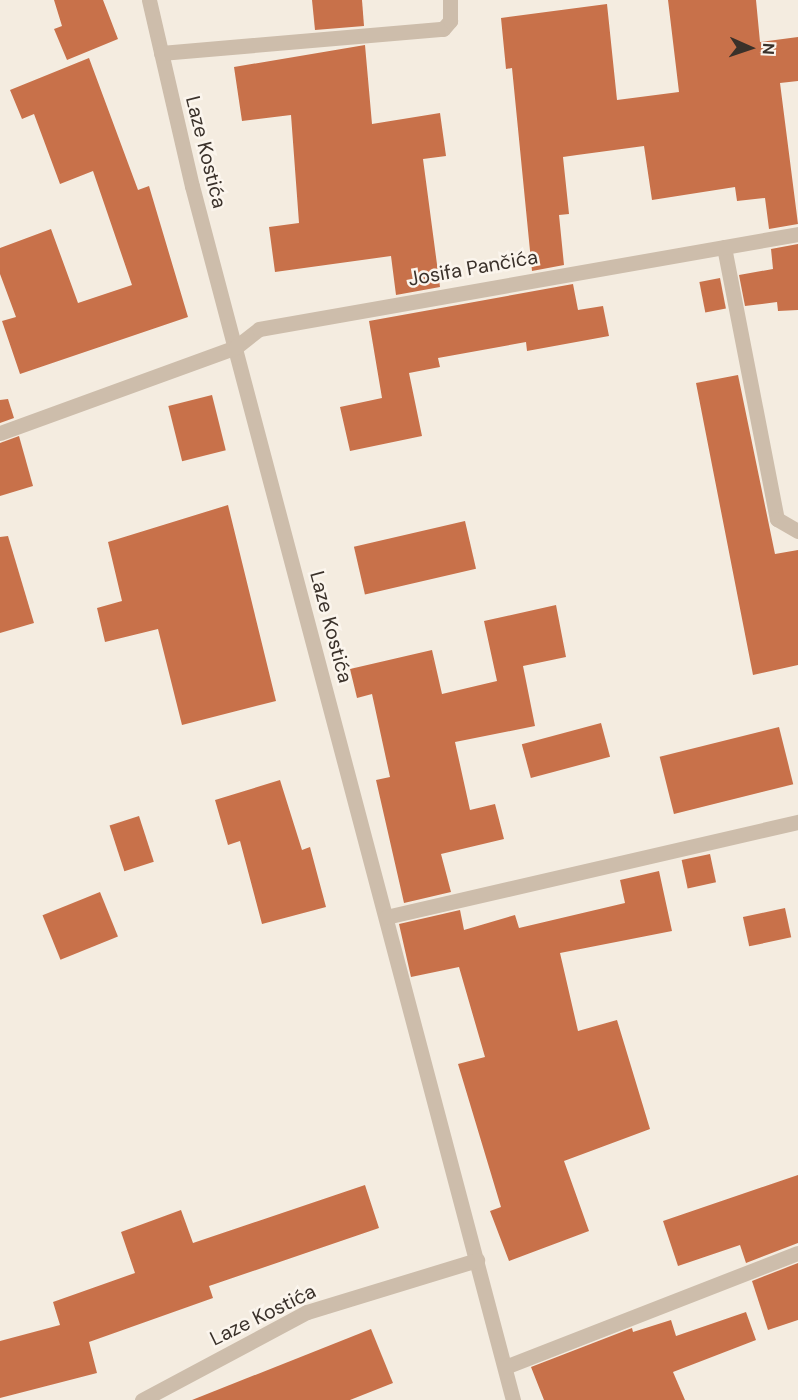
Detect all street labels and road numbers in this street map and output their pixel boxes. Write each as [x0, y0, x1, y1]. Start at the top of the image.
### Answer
street label: Laze Kostića [180, 93, 232, 211]
street label: Josifa Pančića [406, 245, 540, 291]
street label: Laze Kostića [305, 568, 357, 686]
street label: Laze Kostića [206, 1279, 320, 1351]

